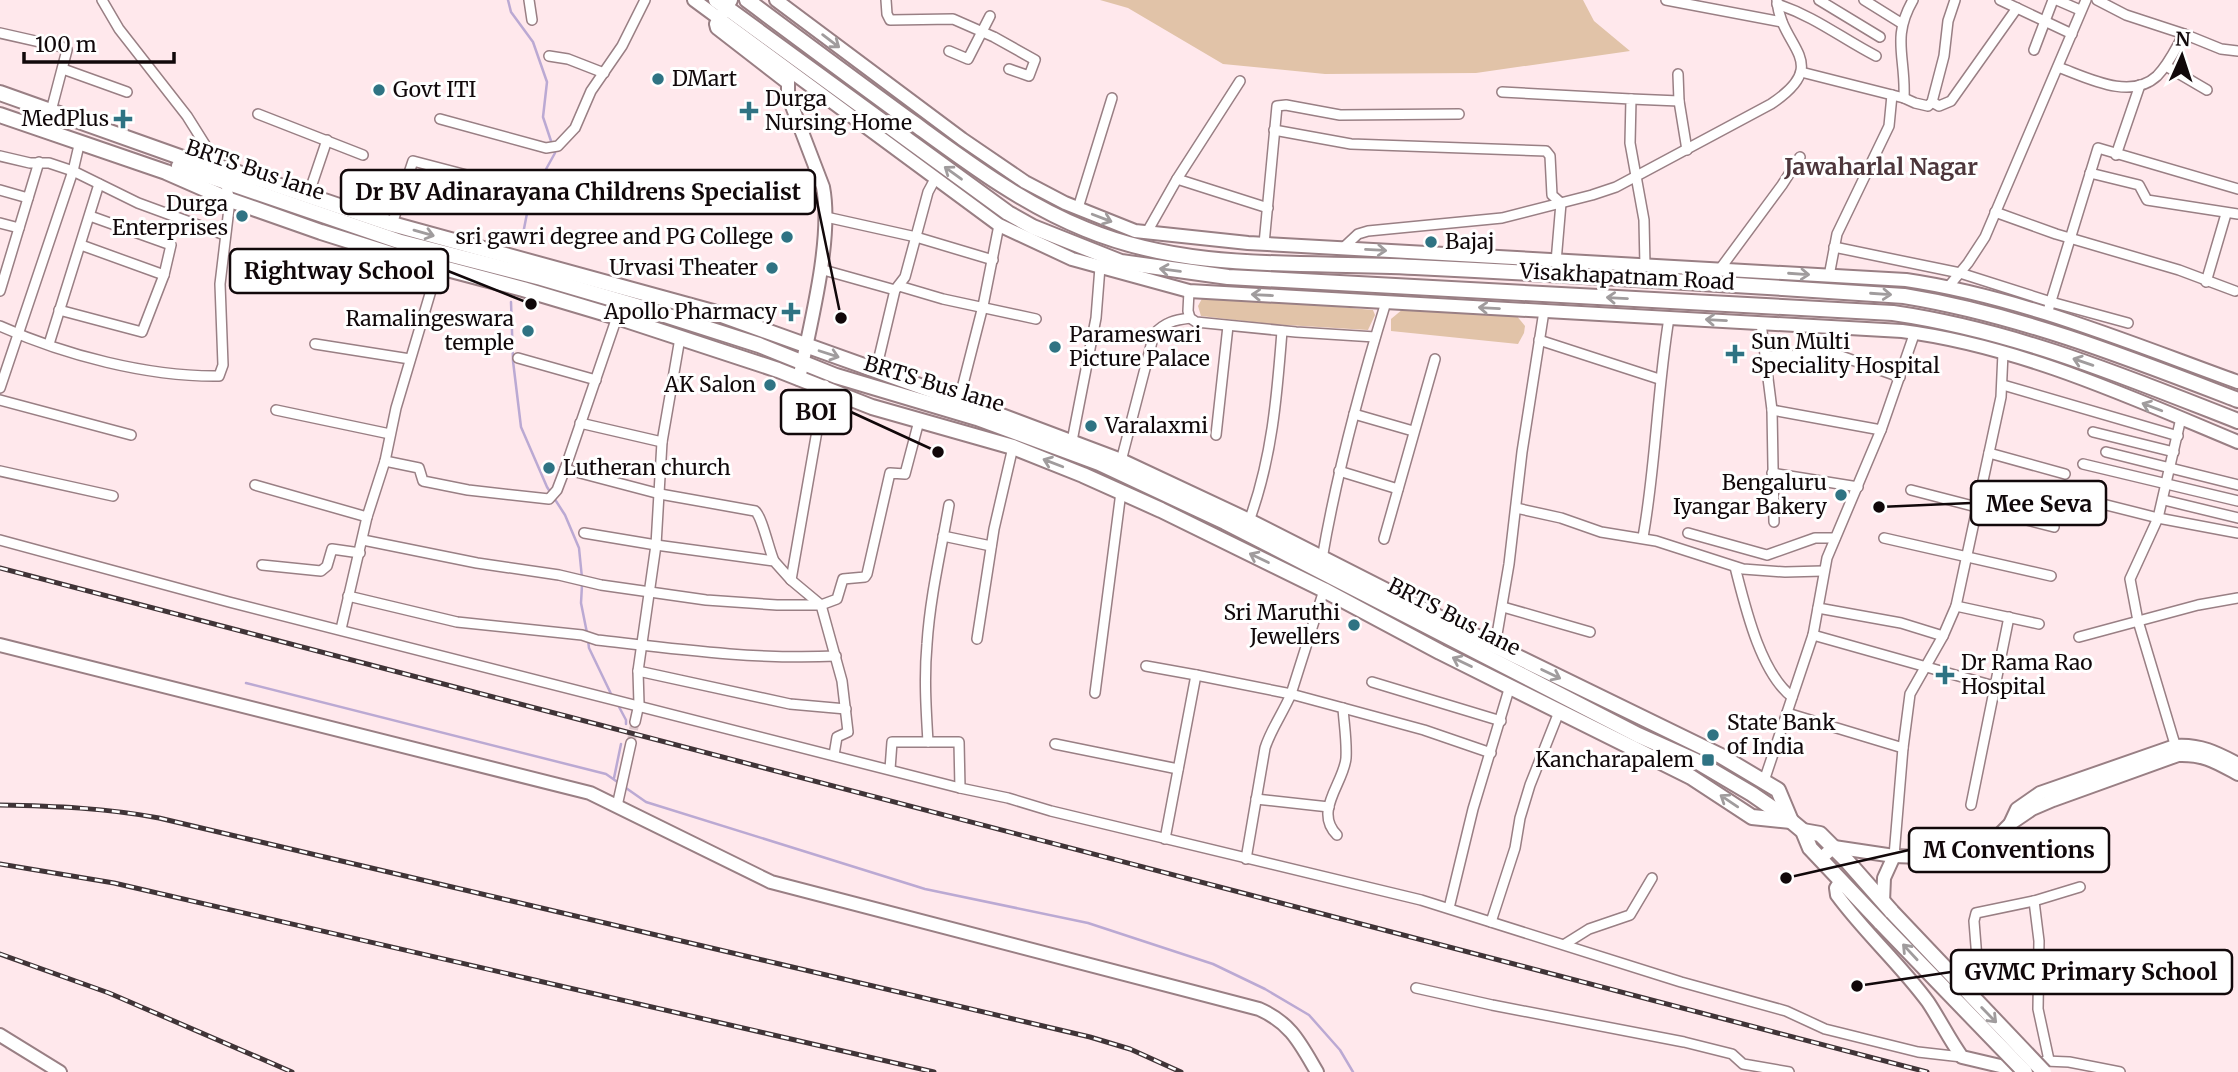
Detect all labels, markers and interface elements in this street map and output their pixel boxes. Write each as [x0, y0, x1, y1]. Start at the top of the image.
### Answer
scale bar [24, 21, 175, 65]
north arrow [2147, 21, 2217, 91]
text: N [2175, 27, 2191, 51]
text: 100 m [35, 31, 97, 58]
one-way arrow [821, 34, 840, 49]
place label: DMart [672, 65, 737, 92]
marker: DMart [650, 71, 666, 87]
place label: Govt ITI [393, 76, 476, 103]
marker: Govt ITI [371, 82, 387, 98]
place label: Durga Nursing Home [765, 85, 912, 136]
marker: Durga Nursing Home [739, 101, 759, 121]
place label: MedPlus [22, 105, 109, 132]
marker: MedPlus [115, 111, 131, 127]
street label: BRTS Bus lane [182, 133, 328, 206]
district label: Jawaharlal Nagar [1783, 152, 1978, 181]
one-way arrow [944, 166, 963, 180]
callout: Dr BV Adinarayana Childrens Specialist [341, 170, 815, 214]
text: Dr BV Adinarayana Childrens Specialist [355, 177, 801, 206]
place label: Durga Enterprises [112, 190, 228, 241]
marker: Durga Enterprises [234, 208, 250, 224]
one-way arrow [1091, 213, 1113, 226]
place label: sri gawri degree and PG College [456, 223, 773, 250]
one-way arrow [413, 228, 435, 241]
place label: Bajaj [1445, 228, 1495, 255]
marker: sri gawri degree and PG College [779, 229, 795, 245]
marker: Bajaj [1423, 234, 1439, 250]
one-way arrow [1364, 244, 1387, 257]
callout: Rightway School [230, 249, 448, 293]
place label: Urvasi Theater [609, 254, 758, 281]
text: Rightway School [244, 256, 435, 285]
street label: Visakhapatnam Road [1518, 257, 1736, 296]
marker: Urvasi Theater [764, 260, 780, 276]
one-way arrow [1159, 263, 1182, 276]
one-way arrow [1787, 268, 1809, 281]
one-way arrow [1251, 288, 1274, 301]
one-way arrow [1869, 288, 1892, 301]
one-way arrow [1606, 291, 1629, 304]
place label: Apollo Pharmacy [603, 298, 778, 325]
one-way arrow [1478, 301, 1501, 314]
marker: Apollo Pharmacy [783, 304, 799, 320]
place label: Ramalingeswara temple [346, 305, 514, 356]
one-way arrow [1705, 314, 1728, 327]
place label: Parameswari Picture Palace [1069, 321, 1210, 372]
marker: Ramalingeswara temple [520, 323, 536, 339]
place label: Sun Multi Speciality Hospital [1751, 328, 1940, 379]
marker: Parameswari Picture Palace [1047, 339, 1063, 355]
marker: Sun Multi Speciality Hospital [1725, 344, 1745, 364]
one-way arrow [818, 349, 840, 361]
street label: BRTS Bus lane [861, 349, 1008, 418]
one-way arrow [2072, 355, 2094, 367]
place label: AK Salon [663, 371, 756, 398]
marker: AK Salon [762, 377, 778, 393]
callout: BOI [781, 390, 851, 434]
text: BOI [795, 397, 837, 426]
one-way arrow [2141, 400, 2163, 412]
place label: Varalaxmi [1104, 412, 1208, 439]
marker: Varalaxmi [1083, 418, 1099, 434]
place label: Lutheran church [563, 454, 731, 481]
one-way arrow [1042, 456, 1064, 469]
marker: Lutheran church [541, 460, 557, 476]
place label: Bengaluru Iyangar Bakery [1673, 469, 1828, 520]
callout: Mee Seva [1971, 481, 2106, 525]
marker: Bengaluru Iyangar Bakery [1833, 487, 1849, 503]
text: Mee Seva [1986, 489, 2092, 518]
one-way arrow [1249, 551, 1270, 565]
street label: BRTS Bus lane [1383, 572, 1525, 662]
place label: Sri Maruthi Jewellers [1223, 599, 1340, 650]
marker: Sri Maruthi Jewellers [1346, 617, 1362, 633]
place label: Dr Rama Rao Hospital [1961, 649, 2093, 700]
one-way arrow [1452, 655, 1473, 669]
marker: Dr Rama Rao Hospital [1935, 665, 1955, 685]
one-way arrow [1540, 668, 1561, 682]
place label: State Bank of India [1727, 709, 1836, 760]
marker: State Bank of India [1705, 727, 1721, 743]
place label: Kancharapalem [1535, 746, 1694, 773]
marker: Kancharapalem [1700, 752, 1716, 768]
one-way arrow [1720, 793, 1739, 808]
callout: M Conventions [1909, 828, 2109, 872]
text: M Conventions [1923, 835, 2095, 864]
one-way arrow [1902, 944, 1919, 961]
callout: GVMC Primary School [1951, 950, 2232, 994]
text: GVMC Primary School [1965, 957, 2218, 986]
one-way arrow [1981, 1006, 1998, 1023]

